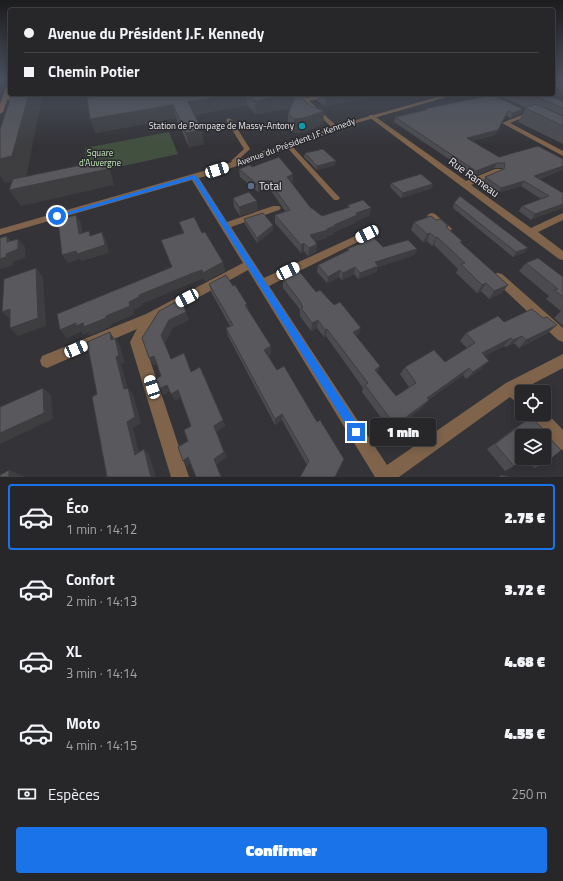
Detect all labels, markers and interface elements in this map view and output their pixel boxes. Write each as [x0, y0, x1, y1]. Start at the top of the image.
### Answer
text: Avenue du Président J.F. Kennedy [48, 22, 264, 45]
text: Chemin Potier [48, 60, 140, 83]
street label: Avenue du Président J.F. Kennedy [235, 114, 358, 169]
place label: Station de Pompage de Massy-Antony [149, 119, 295, 132]
marker: Station de Pompage de Massy-Antony [297, 121, 307, 131]
park label: Square d'Auvergne [79, 146, 122, 169]
street label: Rue Rameau [445, 153, 503, 201]
car [204, 161, 230, 179]
place label: Total [259, 178, 281, 194]
marker: Total [246, 181, 256, 191]
route start [48, 207, 66, 225]
car [354, 223, 380, 245]
car [275, 260, 301, 282]
car [174, 287, 200, 309]
car [63, 339, 89, 359]
car [143, 374, 161, 400]
map controls [515, 385, 551, 465]
button: locate [515, 385, 551, 421]
callout: 1 min [370, 418, 436, 446]
text: 1 min [387, 422, 419, 442]
route end [347, 423, 365, 441]
button: layers [515, 429, 551, 465]
text: Éco [66, 496, 89, 519]
icon: car [18, 499, 54, 535]
text: 2.75 € [505, 506, 545, 529]
text: 1 min · 14:12 [66, 519, 137, 539]
text: Confort [66, 568, 115, 591]
icon: car [18, 571, 54, 607]
text: 3.72 € [505, 578, 545, 601]
text: 2 min · 14:13 [66, 591, 137, 611]
text: XL [66, 640, 82, 663]
icon: car [18, 643, 54, 679]
text: 4.68 € [505, 650, 545, 673]
text: 3 min · 14:14 [66, 663, 137, 683]
text: Moto [66, 712, 100, 735]
icon: car [18, 715, 54, 751]
text: 4.55 € [505, 722, 545, 745]
text: 4 min · 14:15 [66, 735, 137, 755]
icon: cash [16, 783, 38, 805]
text: Espèces [48, 783, 100, 806]
text: 250 m [511, 784, 547, 804]
button: Confirmer [16, 827, 547, 873]

